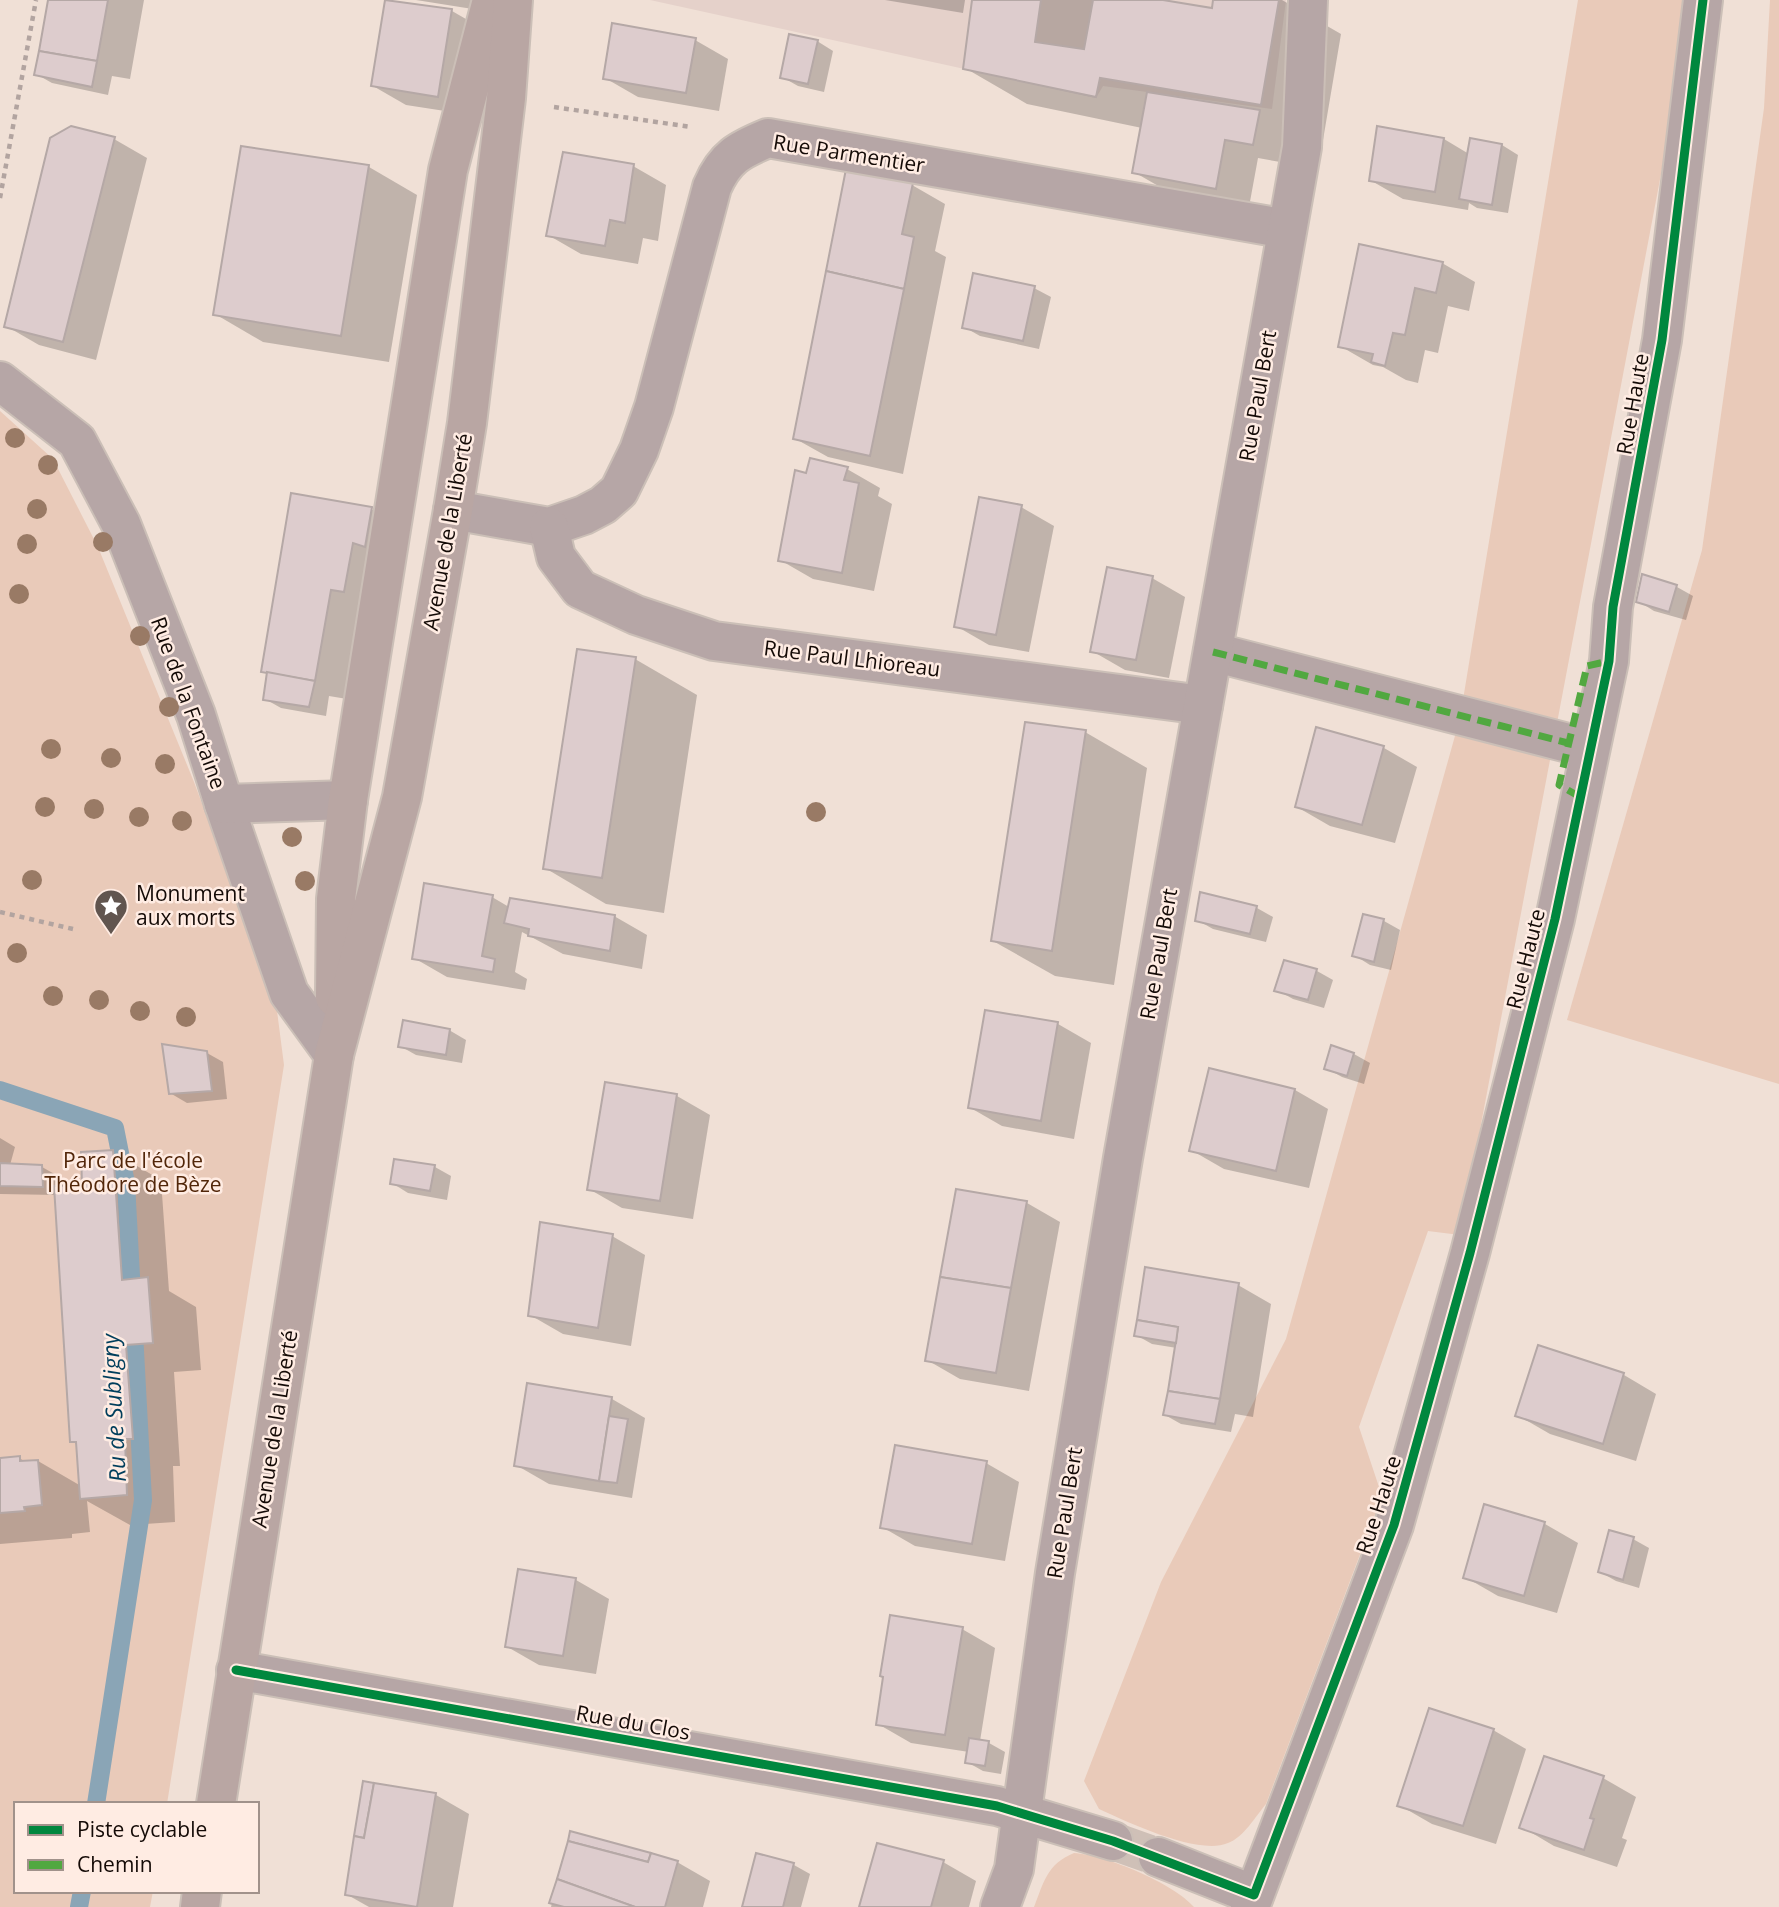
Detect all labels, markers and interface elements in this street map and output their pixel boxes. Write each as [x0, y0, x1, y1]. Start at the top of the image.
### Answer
street label: Rue Parmentier [771, 127, 927, 179]
street label: Rue Paul Bert [1232, 328, 1282, 463]
street label: Rue Haute [1609, 351, 1655, 457]
street label: Avenue de la Liberté [416, 431, 478, 633]
street label: Rue de la Fontaine [145, 613, 233, 793]
street label: Rue Paul Lhioreau [762, 633, 942, 683]
place label: Monument aux morts [136, 879, 245, 931]
street label: Rue Paul Bert [1133, 886, 1183, 1021]
place icon: Monument aux morts [92, 887, 130, 936]
street label: Rue Haute [1499, 906, 1551, 1012]
park label: Parc de l'école Théodore de Bèze [44, 1146, 222, 1198]
street label: Avenue de la Liberté [245, 1328, 303, 1530]
water label: Ru de Subligny [93, 1332, 133, 1483]
street label: Rue Paul Bert [1040, 1445, 1088, 1580]
street label: Rue Haute [1349, 1452, 1407, 1558]
street label: Rue du Clos [574, 1698, 692, 1746]
legend [14, 1802, 259, 1893]
text: Piste cyclable [77, 1815, 207, 1843]
text: Chemin [77, 1850, 153, 1878]

